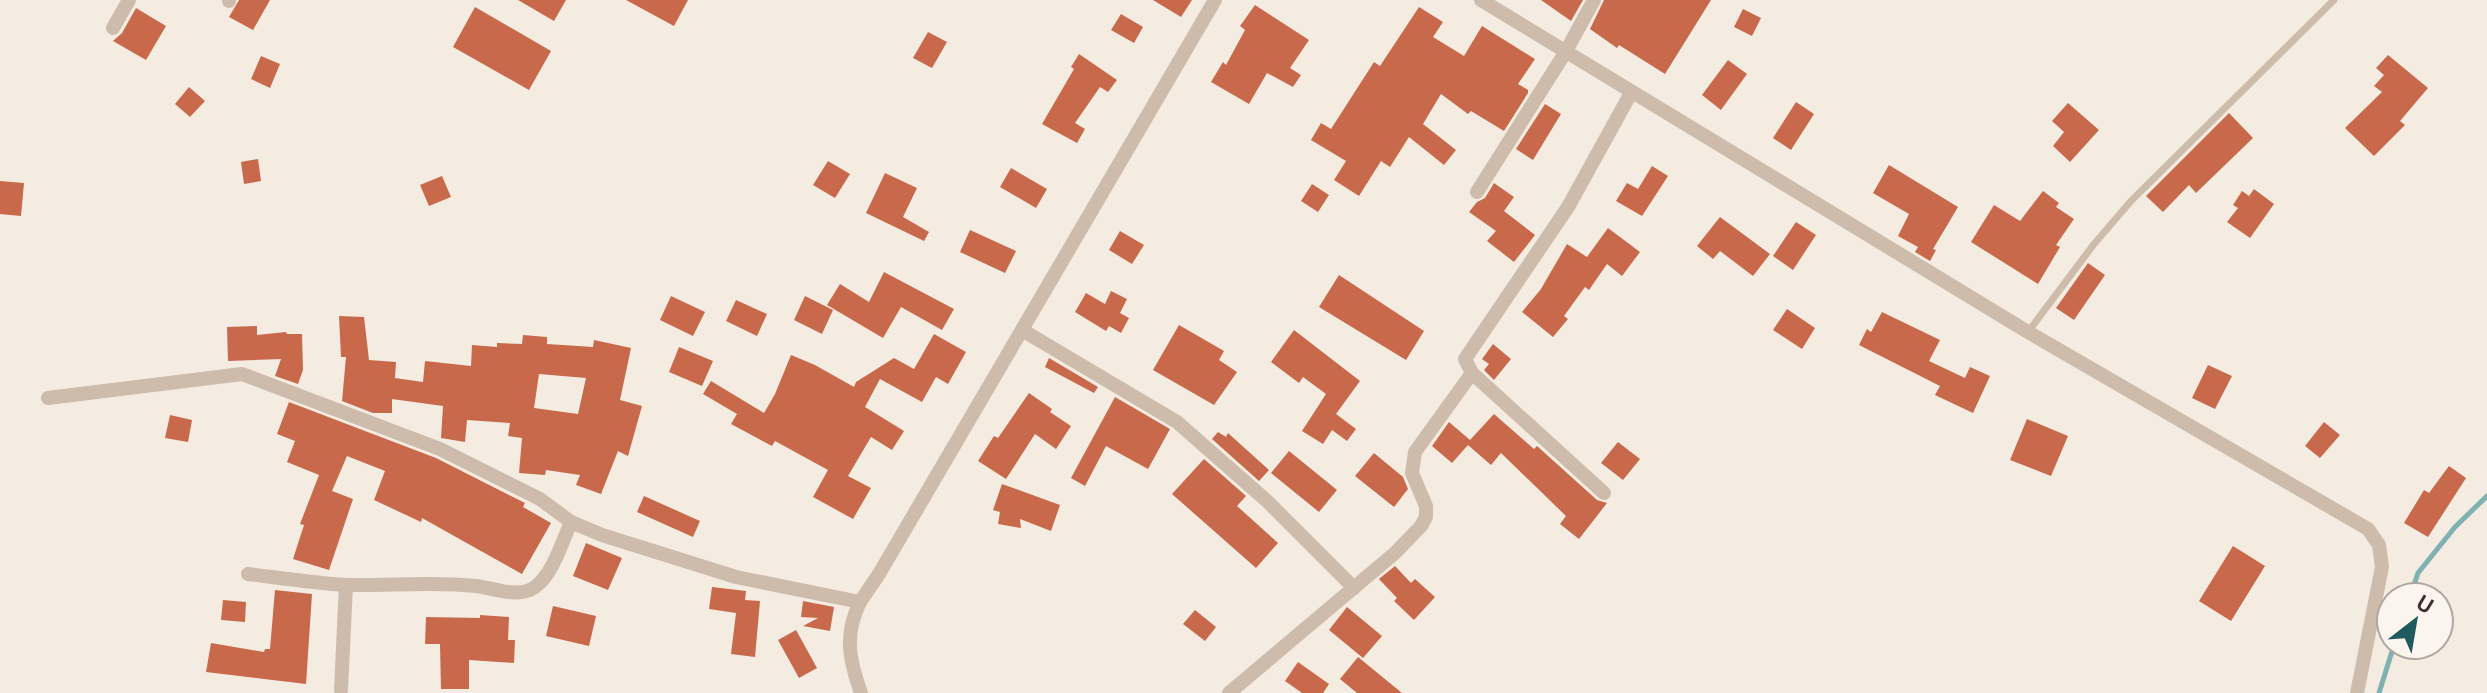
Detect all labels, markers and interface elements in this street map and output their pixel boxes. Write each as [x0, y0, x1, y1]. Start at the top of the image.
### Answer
north arrow [2375, 581, 2455, 661]
text: U [2412, 588, 2439, 620]

